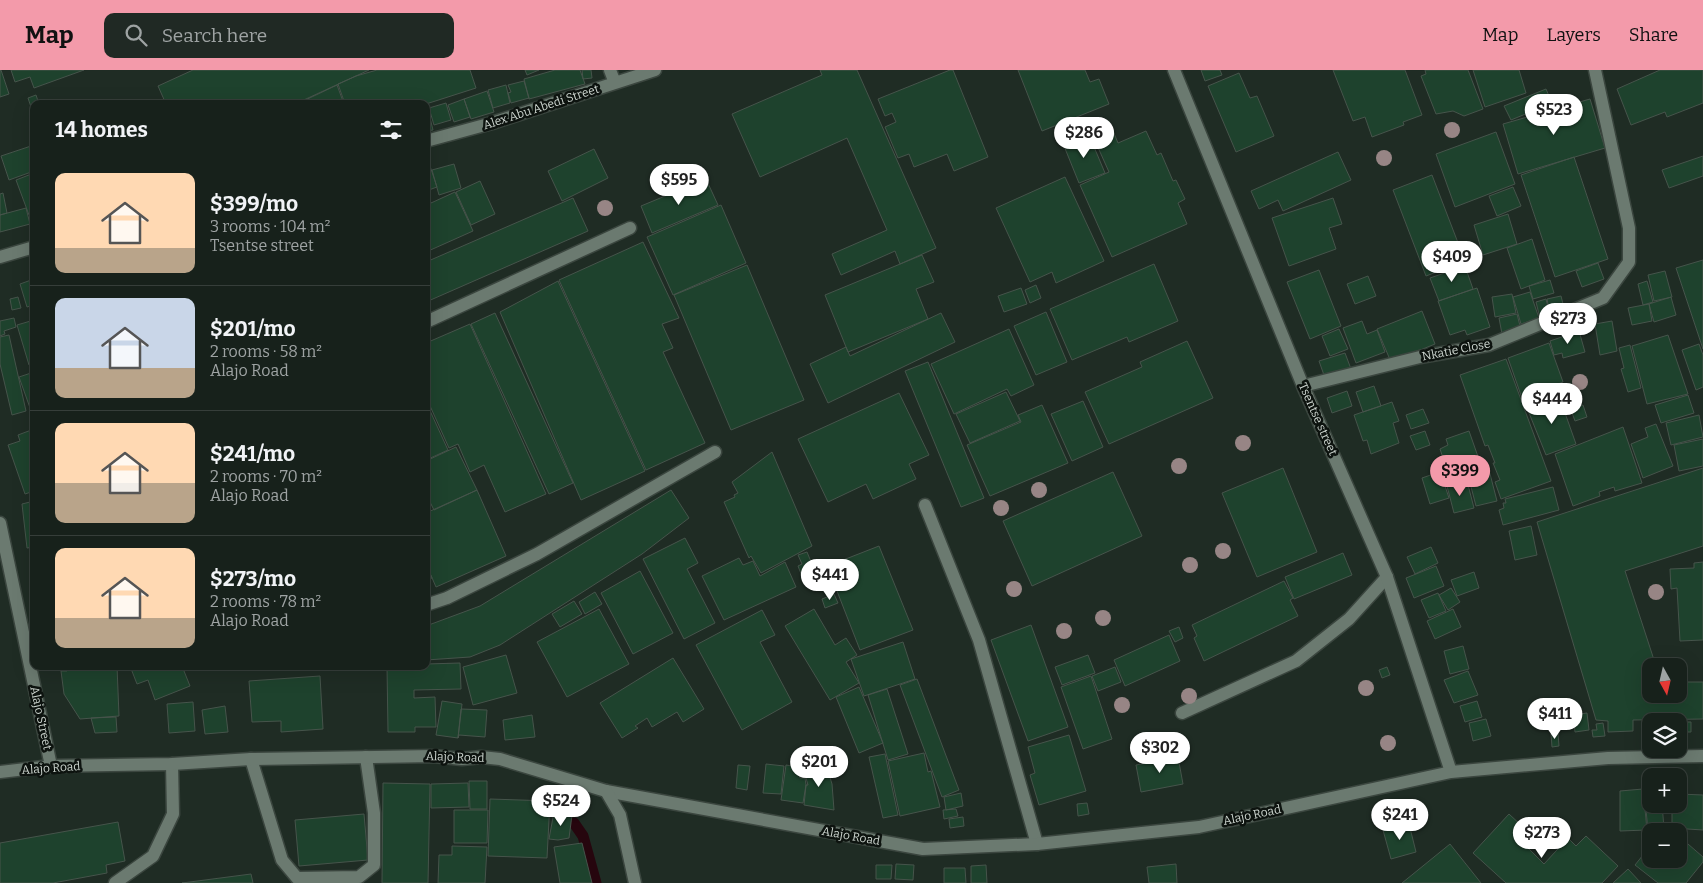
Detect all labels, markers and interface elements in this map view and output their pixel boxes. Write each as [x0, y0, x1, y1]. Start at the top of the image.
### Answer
search box [104, 13, 454, 58]
text: Map [25, 21, 74, 49]
icon: search [122, 21, 150, 49]
text: Search here [162, 24, 267, 47]
text: Map [1482, 24, 1518, 46]
text: Layers [1546, 24, 1601, 46]
text: Share [1629, 24, 1678, 46]
street label: Alex Abu Abedi Street [481, 81, 601, 132]
pin: $523 [1524, 93, 1584, 136]
text: $523 [1536, 100, 1572, 119]
icon: filters [377, 116, 405, 144]
pin: $286 [1054, 116, 1114, 159]
text: 14 homes [55, 117, 148, 143]
text: $286 [1065, 123, 1103, 142]
pin: $595 [649, 164, 709, 206]
text: $595 [661, 170, 697, 189]
text: $399/mo [210, 191, 298, 217]
icon: home [95, 193, 155, 253]
text: 3 rooms · 104 m² [210, 217, 330, 236]
text: Tsentse street [210, 236, 314, 255]
pin: $409 [1422, 240, 1482, 283]
text: $409 [1432, 247, 1472, 266]
pin: $273 [1538, 302, 1598, 345]
text: $273 [1550, 309, 1586, 328]
text: $201/mo [210, 316, 296, 342]
icon: home [95, 318, 155, 378]
street label: Nkatie Close [1421, 337, 1491, 363]
text: 2 rooms · 58 m² [210, 342, 322, 361]
text: Alajo Road [210, 361, 289, 380]
street label: Tsentse street [1296, 381, 1341, 458]
pin: $444 [1522, 382, 1582, 425]
text: $444 [1532, 389, 1572, 408]
text: $241/mo [210, 441, 295, 467]
icon: home [95, 443, 155, 503]
pin: $399 [1430, 454, 1490, 497]
text: $399 [1441, 461, 1479, 480]
text: 2 rooms · 70 m² [210, 467, 322, 486]
text: Alajo Road [210, 486, 289, 505]
pin: $441 [800, 558, 860, 601]
text: $441 [812, 565, 848, 584]
text: $273/mo [210, 566, 296, 592]
icon: home [95, 568, 155, 628]
text: 2 rooms · 78 m² [210, 592, 321, 611]
text: Alajo Road [210, 611, 289, 630]
north arrow [1642, 658, 1688, 702]
map controls [1642, 658, 1687, 868]
street label: Alajo Street [27, 685, 55, 752]
pin: $411 [1525, 698, 1585, 740]
text: $411 [1538, 704, 1572, 723]
button: layers [1642, 713, 1687, 758]
pin: $302 [1130, 732, 1190, 774]
text: $302 [1141, 738, 1179, 757]
pin: $201 [789, 746, 849, 788]
street label: Alajo Road [425, 749, 485, 765]
text: $201 [801, 752, 837, 771]
street label: Alajo Road [21, 759, 81, 777]
button: + [1642, 768, 1687, 813]
pin: $524 [531, 784, 591, 827]
text: $524 [542, 791, 580, 810]
pin: $241 [1370, 798, 1430, 841]
street label: Alajo Road [1222, 802, 1282, 828]
text: $241 [1382, 805, 1418, 824]
pin: $273 [1512, 816, 1572, 859]
text: $273 [1524, 823, 1560, 842]
button: − [1642, 823, 1687, 868]
street label: Alajo Road [821, 824, 881, 848]

